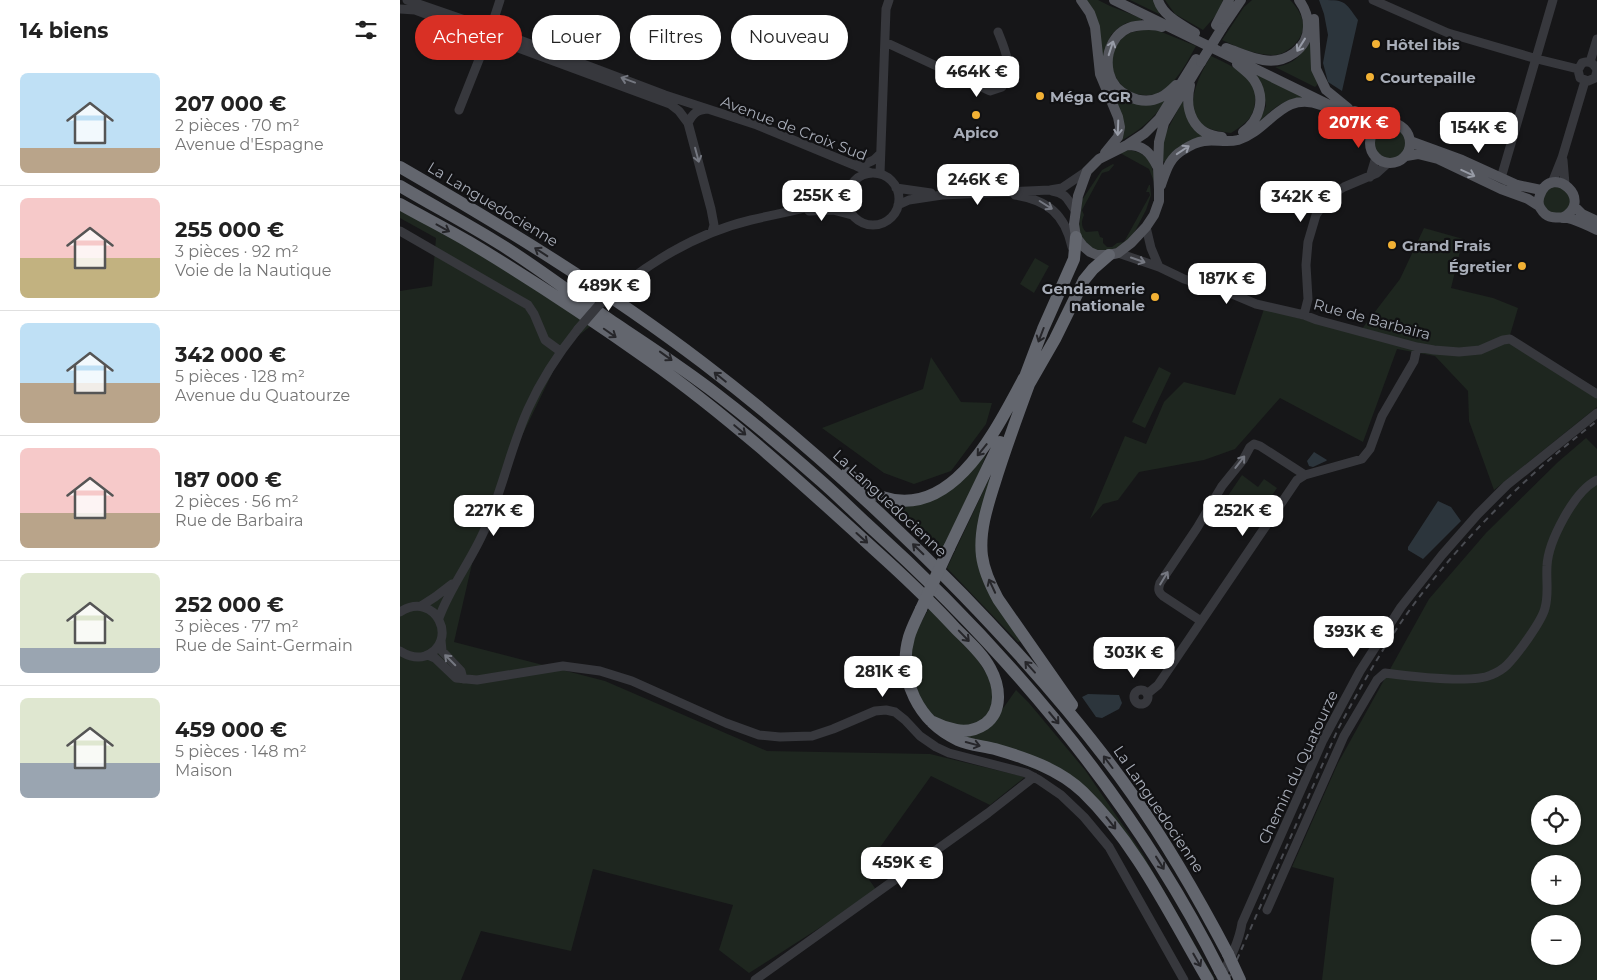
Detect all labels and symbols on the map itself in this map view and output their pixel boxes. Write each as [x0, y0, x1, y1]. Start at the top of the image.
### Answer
place label: Hôtel ibis [1386, 35, 1460, 54]
one-way arrow [1295, 38, 1306, 52]
marker: Hôtel ibis [1370, 38, 1382, 50]
one-way arrow [1107, 40, 1117, 56]
pin: 464K € [936, 56, 1018, 98]
place label: Courtepaille [1380, 68, 1476, 87]
marker: Courtepaille [1364, 71, 1376, 83]
one-way arrow [621, 74, 636, 84]
place label: Méga CGR [1050, 87, 1131, 106]
marker: Méga CGR [1034, 90, 1046, 102]
street label: Avenue de Croix Sud [718, 91, 870, 165]
pin: 207K € [1318, 106, 1400, 149]
marker: Apico [970, 109, 982, 121]
pin: 154K € [1438, 112, 1520, 154]
one-way arrow [1114, 120, 1123, 136]
place label: Apico [953, 123, 999, 142]
one-way arrow [1176, 145, 1190, 155]
one-way arrow [693, 146, 702, 162]
street label: La Languedocienne [424, 157, 562, 251]
pin: 246K € [937, 164, 1019, 206]
one-way arrow [1460, 169, 1475, 179]
pin: 255K € [781, 180, 863, 222]
pin: 342K € [1260, 180, 1342, 223]
one-way arrow [1039, 200, 1053, 211]
one-way arrow [435, 223, 450, 233]
place label: Grand Frais [1402, 236, 1491, 255]
marker: Grand Frais [1386, 239, 1398, 251]
one-way arrow [535, 247, 549, 257]
one-way arrow [1130, 256, 1146, 265]
place label: Égretier [1449, 257, 1513, 276]
marker: Égretier [1516, 260, 1528, 272]
pin: 187K € [1186, 262, 1268, 305]
pin: 489K € [568, 270, 650, 312]
place label: Gendarmerie nationale [1042, 279, 1145, 315]
marker: Gendarmerie nationale [1149, 291, 1161, 303]
street label: Rue de Barbaira [1311, 294, 1433, 344]
one-way arrow [1035, 327, 1045, 342]
one-way arrow [603, 328, 617, 338]
one-way arrow [659, 351, 672, 362]
one-way arrow [714, 371, 727, 382]
one-way arrow [733, 425, 746, 436]
one-way arrow [976, 443, 987, 456]
street label: La Languedocienne [829, 445, 951, 561]
one-way arrow [1235, 456, 1246, 469]
pin: 227K € [453, 494, 535, 537]
pin: 252K € [1202, 494, 1284, 537]
one-way arrow [855, 532, 868, 544]
one-way arrow [911, 543, 924, 555]
one-way arrow [1159, 571, 1169, 585]
one-way arrow [986, 579, 996, 594]
pin: 393K € [1313, 616, 1395, 658]
one-way arrow [958, 630, 970, 643]
pin: 303K € [1093, 636, 1175, 679]
one-way arrow [444, 654, 457, 666]
pin: 281K € [842, 656, 924, 698]
one-way arrow [1024, 660, 1036, 673]
street label: Chemin du Quatourze [1254, 687, 1342, 847]
one-way arrow [1048, 711, 1059, 724]
one-way arrow [965, 740, 981, 749]
street label: La Languedocienne [1109, 742, 1209, 876]
one-way arrow [1103, 756, 1114, 769]
one-way arrow [1105, 816, 1116, 829]
pin: 459K € [861, 846, 943, 889]
one-way arrow [1155, 856, 1165, 870]
one-way arrow [1192, 953, 1202, 967]

